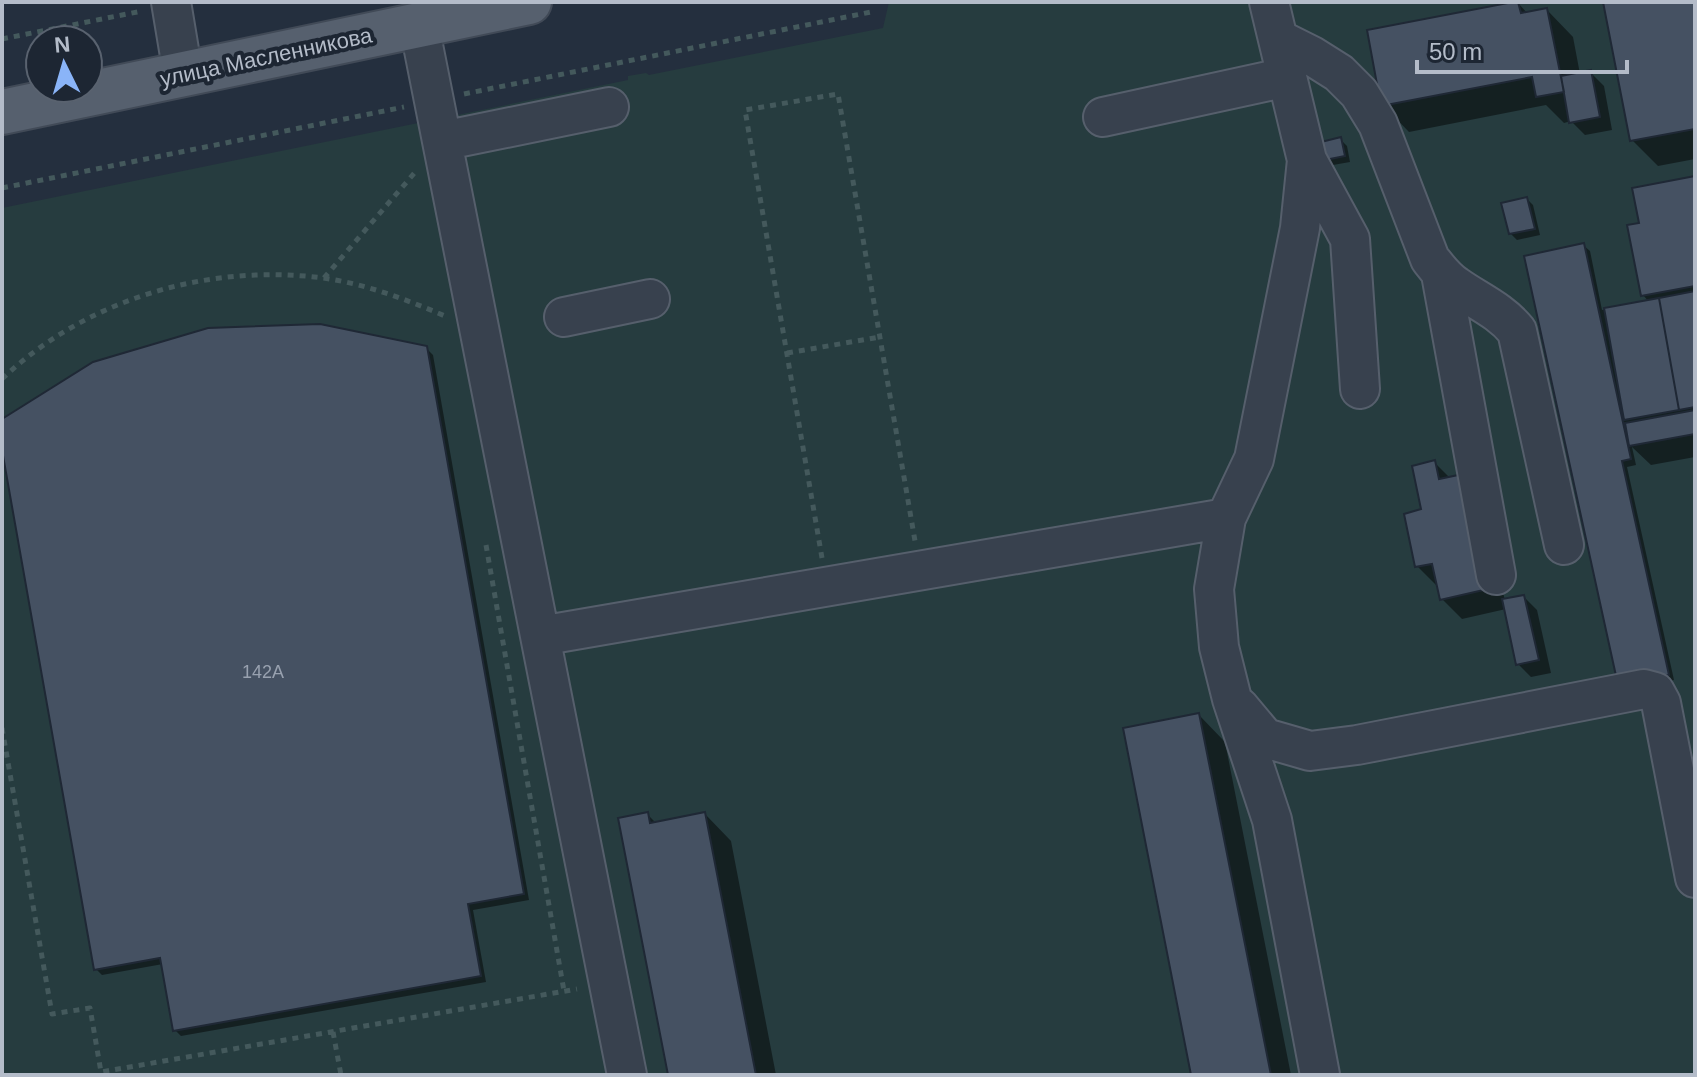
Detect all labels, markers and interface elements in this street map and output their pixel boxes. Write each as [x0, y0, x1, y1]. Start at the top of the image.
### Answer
street label: улица Масленникова [158, 22, 375, 92]
north arrow [24, 24, 104, 104]
scale bar [1417, 24, 1627, 74]
text: N [53, 31, 71, 58]
text: 50 m [1429, 38, 1482, 65]
house number: 142А [242, 662, 284, 682]

